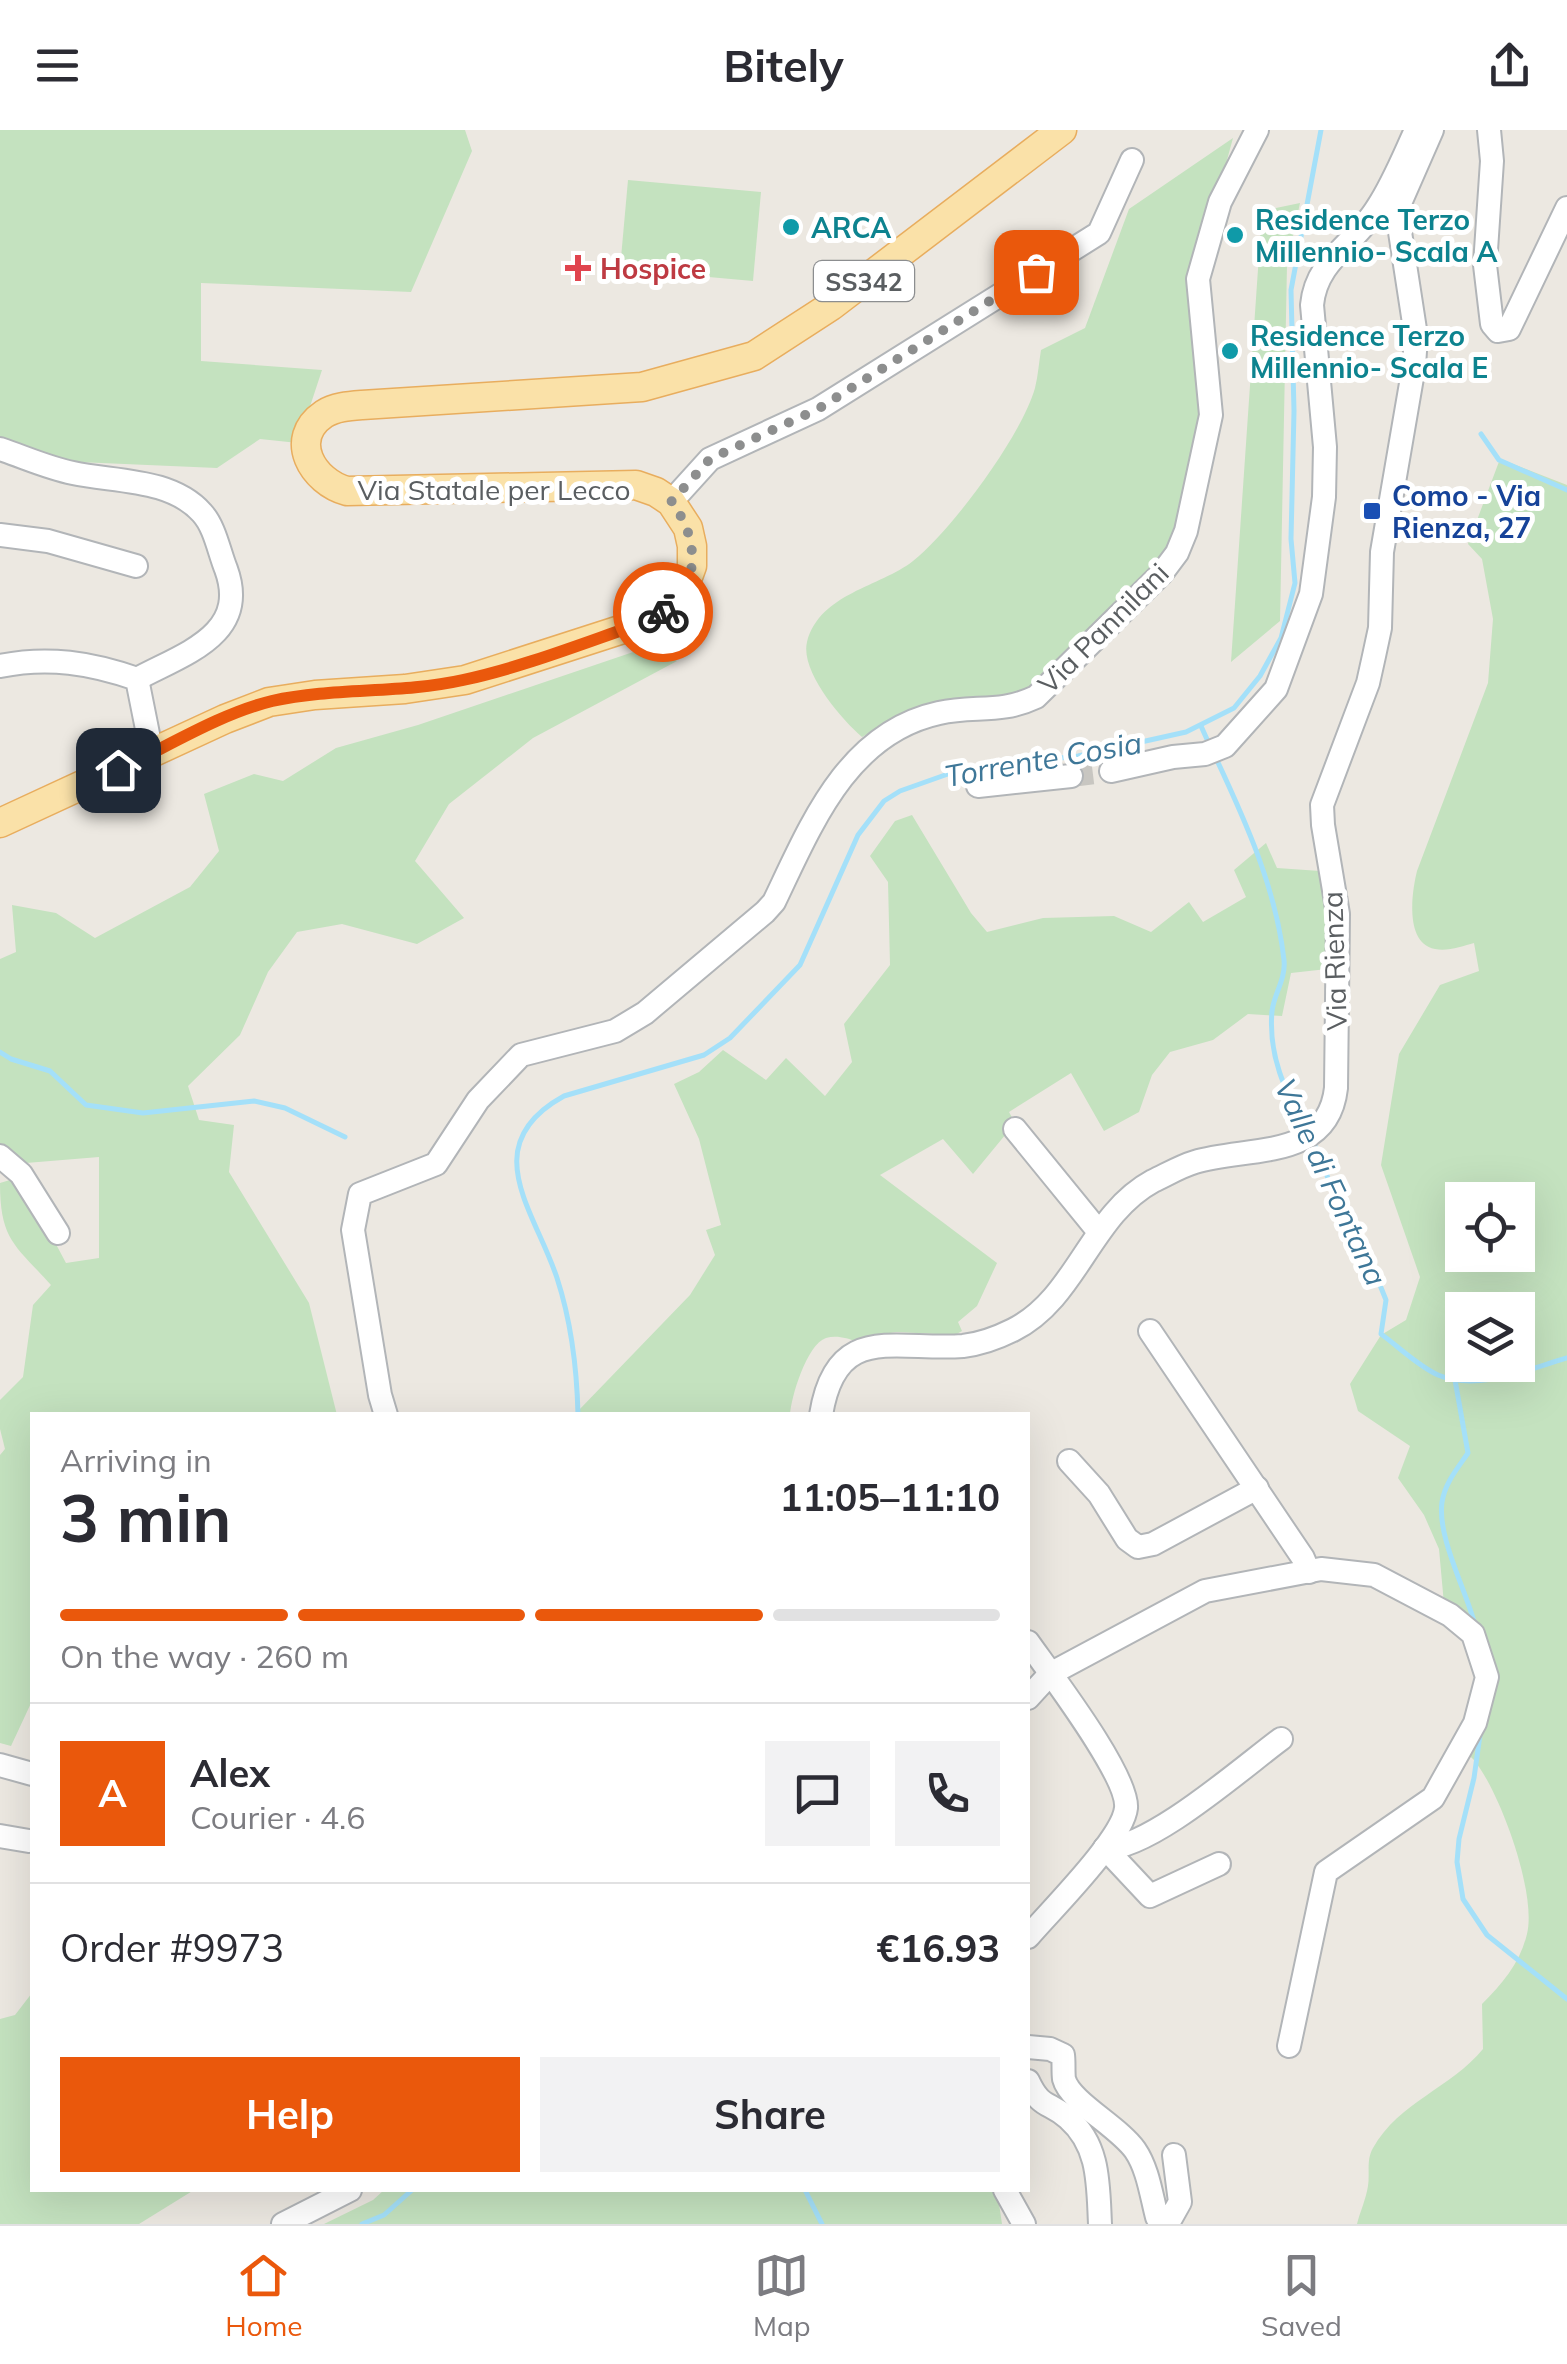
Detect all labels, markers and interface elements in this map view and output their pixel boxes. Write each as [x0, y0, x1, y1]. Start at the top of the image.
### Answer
text: Bitely [723, 37, 844, 93]
icon: menu [30, 38, 85, 93]
icon: share [1482, 38, 1537, 93]
place label: Residence Terzo Millennio- Scala A [1255, 202, 1497, 269]
place label: ARCA [811, 210, 891, 245]
marker: ARCA [780, 216, 802, 238]
marker: Residence Terzo Millennio- Scala A [1224, 224, 1246, 246]
pin [994, 230, 1079, 315]
icon: bag [1009, 245, 1064, 300]
place label: Hospice [600, 251, 706, 286]
marker: Hospice [565, 255, 591, 281]
road number: SS342 [814, 261, 914, 301]
place label: Residence Terzo Millennio- Scala E [1250, 318, 1488, 385]
marker: Residence Terzo Millennio- Scala E [1219, 340, 1241, 362]
street label: Via Statale per Lecco [357, 472, 631, 507]
place label: Como - Via Rienza, 27 [1392, 478, 1541, 545]
marker: Como - Via Rienza, 27 [1361, 500, 1383, 522]
street label: Via Pannilani [1030, 555, 1176, 701]
courier [613, 562, 713, 662]
icon: bike [636, 585, 691, 640]
water label: Torrente Cosia [941, 723, 1145, 795]
pin [76, 728, 161, 813]
icon: home [91, 743, 146, 798]
street label: Via Rienza [1314, 891, 1354, 1031]
water label: Valle di Fontana [1267, 1073, 1395, 1291]
map controls [1445, 1182, 1535, 1382]
button: locate [1445, 1182, 1535, 1272]
button: layers [1445, 1292, 1535, 1382]
text: Arriving in [60, 1440, 212, 1480]
text: 11:05–11:10 [780, 1473, 1000, 1521]
text: 3 min [60, 1477, 231, 1558]
text: On the way · 260 m [60, 1636, 349, 1676]
button: chat [765, 1741, 870, 1846]
button: phone [895, 1741, 1000, 1846]
text: Alex [190, 1749, 270, 1797]
text: A [98, 1769, 127, 1817]
text: Courier · 4.6 [190, 1797, 366, 1837]
text: Order #9973 [60, 1924, 284, 1972]
text: €16.93 [877, 1924, 1000, 1972]
button: Help [60, 2057, 520, 2172]
button: Share [540, 2057, 1000, 2172]
tab: Home [225, 2248, 302, 2343]
tab: Map [753, 2248, 811, 2343]
tab: Saved [1261, 2248, 1342, 2343]

